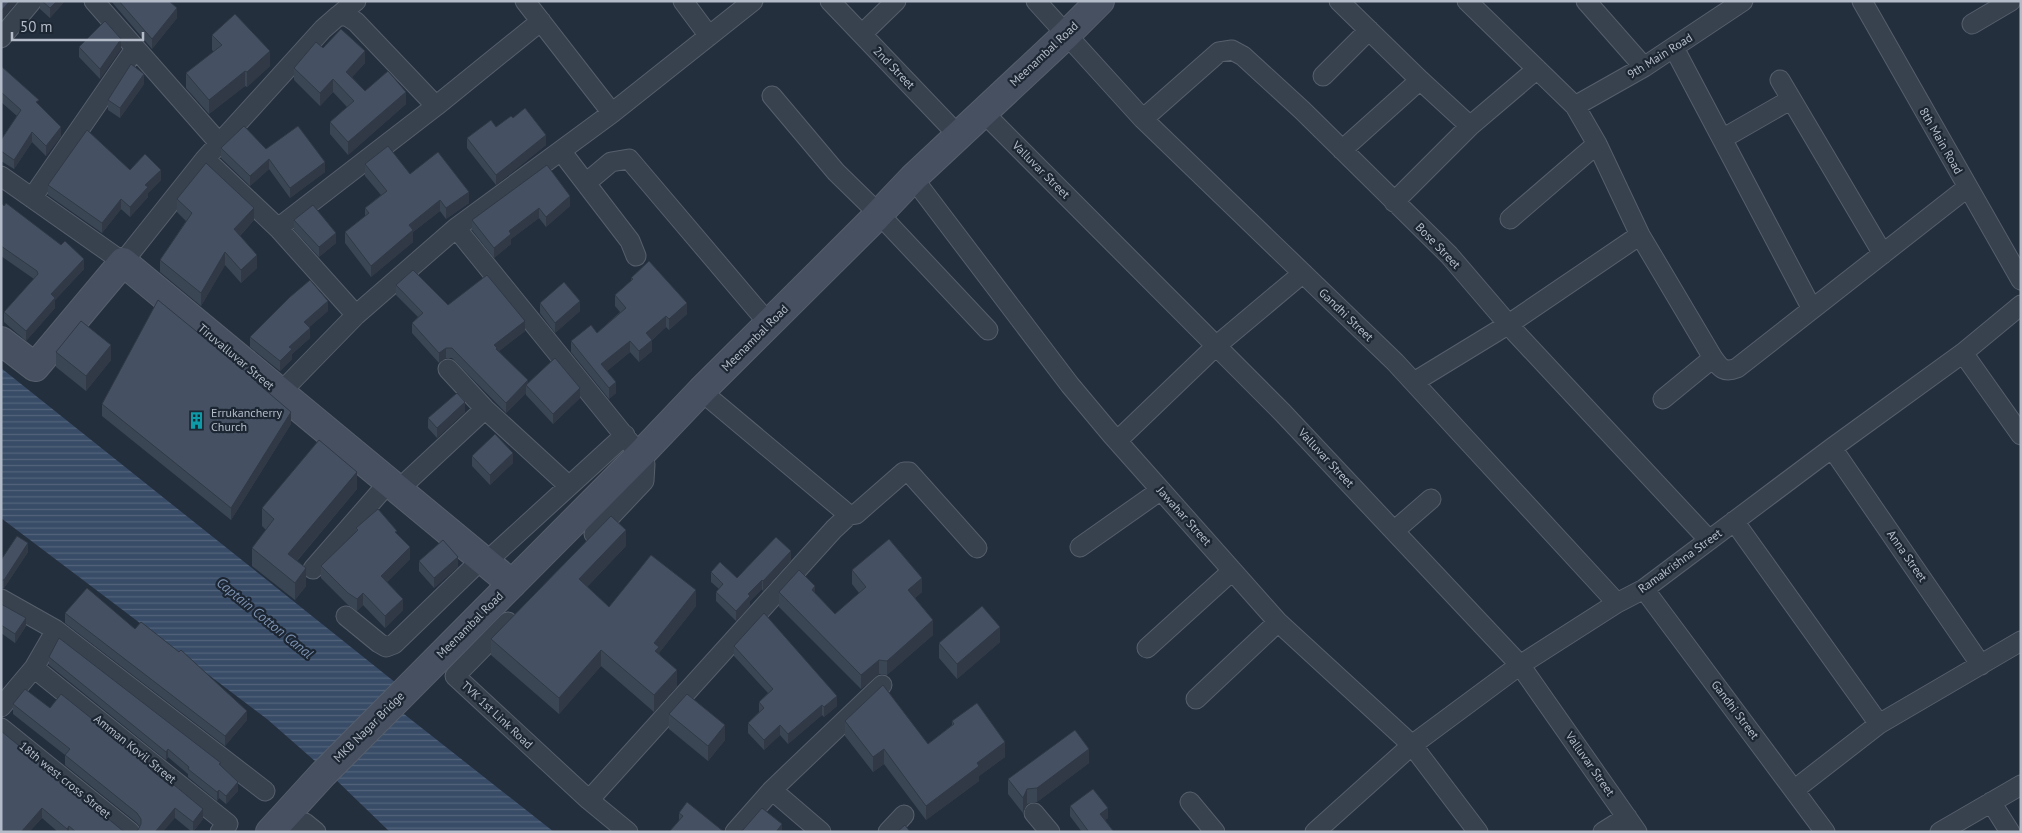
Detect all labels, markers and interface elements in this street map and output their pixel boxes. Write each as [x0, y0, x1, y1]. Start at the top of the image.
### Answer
scale bar [12, 10, 144, 42]
text: 50 m [20, 17, 53, 36]
street label: Meenambal Road [1006, 18, 1081, 89]
street label: 9th Main Road [1624, 30, 1695, 82]
street label: 2nd Street [870, 43, 918, 92]
street label: 8th Main Road [1916, 105, 1966, 177]
street label: Valluvar Street [1009, 137, 1073, 202]
street label: Bose Street [1413, 219, 1464, 272]
street label: Gandhi Street [1316, 285, 1377, 344]
street label: Meenambal Road [718, 301, 791, 374]
street label: Tiruvalluvar Street [195, 320, 278, 393]
place label: Errukancherry Church [211, 405, 283, 434]
building icon: Errukancherry Church [187, 410, 207, 430]
street label: Valluvar Street [1295, 424, 1358, 490]
street label: Jawahar Street [1153, 482, 1215, 548]
street label: Ramakrishna Street [1635, 525, 1724, 596]
street label: Anna Street [1884, 527, 1931, 585]
water label: Captain Cotton Canal [213, 573, 317, 663]
street label: Meenambal Road [433, 588, 506, 661]
street label: Gandhi Street [1708, 677, 1762, 742]
street label: TVK 1st Link Road [458, 678, 536, 752]
street label: MKB Nagar Bridge [330, 688, 407, 765]
street label: Amman Kovil Street [91, 711, 180, 786]
street label: Valluvar Street [1562, 728, 1618, 799]
street label: 18th west cross Street [16, 738, 114, 821]

